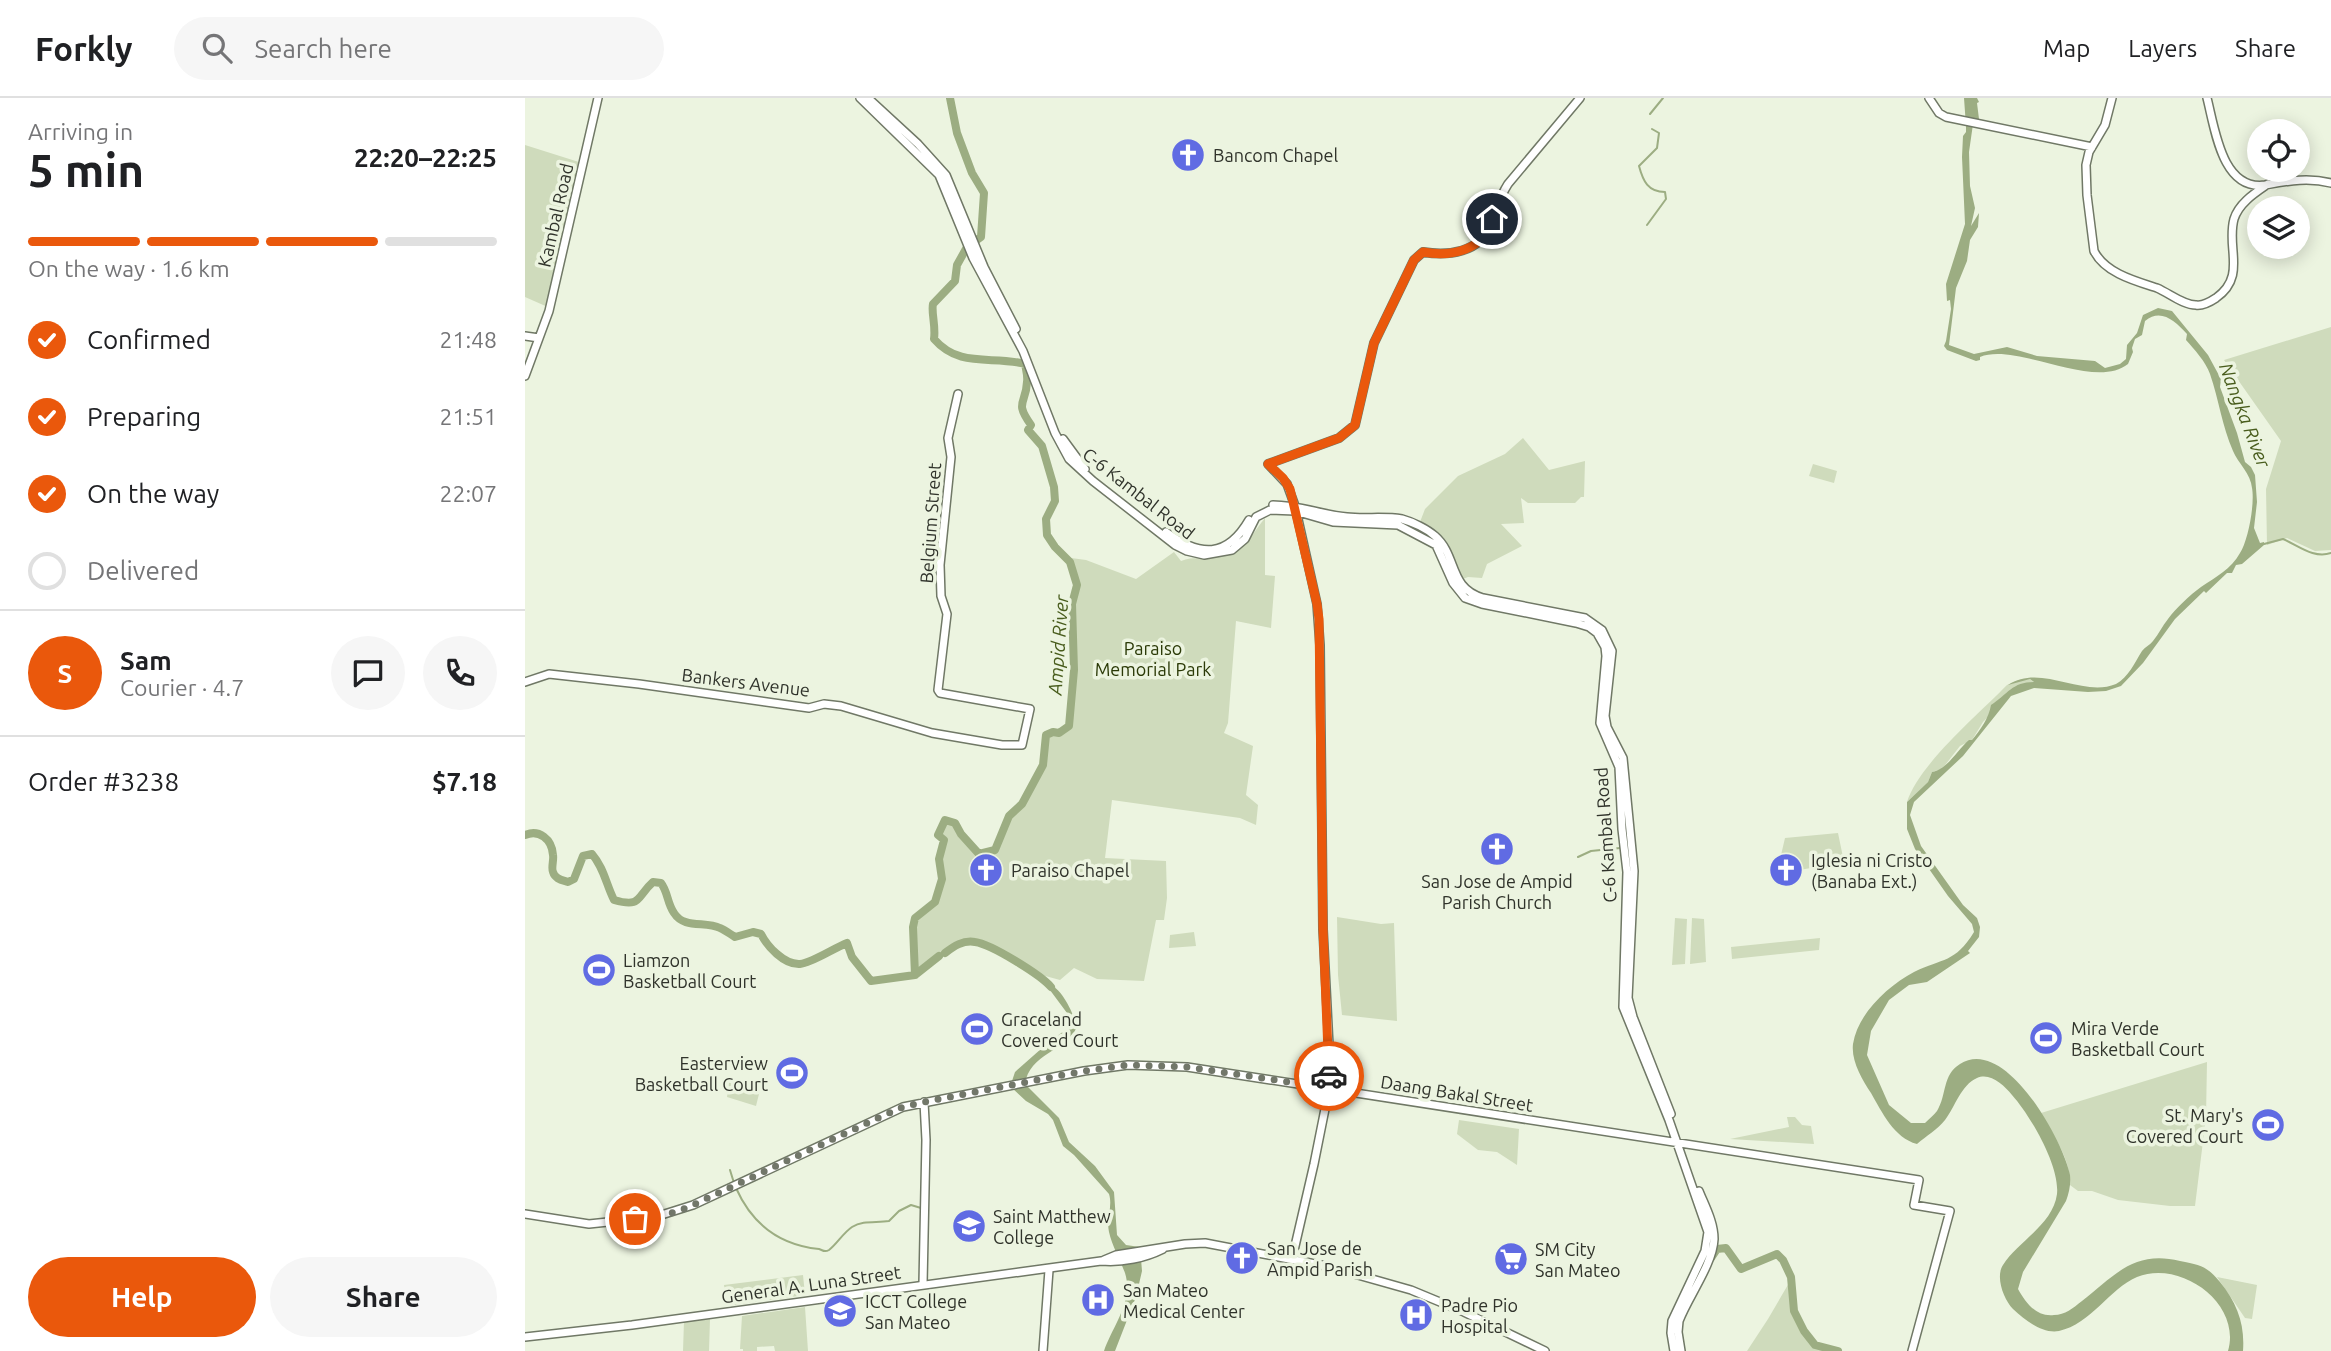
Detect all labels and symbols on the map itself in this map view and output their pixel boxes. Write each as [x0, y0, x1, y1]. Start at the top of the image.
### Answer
church icon: Bancom Chapel [1169, 136, 1207, 174]
place label: Bancom Chapel [1213, 145, 1338, 165]
street label: Kambal Road [533, 161, 577, 269]
pin [1462, 189, 1522, 249]
water label: Nangka River [2215, 359, 2275, 471]
street label: C-6 Kambal Road [1079, 443, 1199, 543]
street label: Belgium Street [916, 462, 944, 584]
water label: Ampid River [1043, 594, 1073, 697]
park label: Paraiso Memorial Park [1095, 638, 1211, 679]
street label: Bankers Avenue [681, 664, 811, 700]
street label: C-6 Kambal Road [1590, 766, 1620, 904]
church icon: San Jose de Ampid Parish Church [1478, 830, 1516, 868]
place label: Iglesia ni Cristo (Banaba Ext.) [1811, 850, 1933, 892]
church icon: Paraiso Chapel [967, 851, 1005, 889]
church icon: Iglesia ni Cristo (Banaba Ext.) [1767, 851, 1805, 889]
place label: Paraiso Chapel [1011, 860, 1130, 880]
place label: San Jose de Ampid Parish Church [1421, 871, 1573, 912]
place label: Liamzon Basketball Court [623, 950, 756, 991]
sports icon: Liamzon Basketball Court [580, 951, 618, 989]
place label: Graceland Covered Court [1001, 1009, 1118, 1050]
sports icon: Graceland Covered Court [958, 1010, 996, 1048]
place label: Mira Verde Basketball Court [2071, 1018, 2204, 1059]
sports icon: Mira Verde Basketball Court [2027, 1019, 2065, 1057]
courier [1294, 1041, 1364, 1111]
place label: Easterview Basketball Court [635, 1053, 768, 1094]
sports icon: Easterview Basketball Court [773, 1054, 811, 1092]
street label: Daang Bakal Street [1379, 1071, 1535, 1115]
place label: St. Mary's Covered Court [2126, 1105, 2243, 1146]
sports icon: St. Mary's Covered Court [2249, 1106, 2287, 1144]
pin [605, 1189, 665, 1249]
place label: Saint Matthew College [993, 1206, 1111, 1247]
school or university icon: Saint Matthew College [950, 1207, 988, 1245]
place label: San Jose de Ampid Parish [1267, 1238, 1373, 1279]
church icon: San Jose de Ampid Parish [1223, 1239, 1261, 1277]
place label: SM City San Mateo [1535, 1239, 1621, 1280]
supermarket icon: SM City San Mateo [1492, 1240, 1530, 1278]
street label: General A. Luna Street [720, 1261, 902, 1307]
place label: San Mateo Medical Center [1123, 1280, 1245, 1321]
hospital icon: San Mateo Medical Center [1079, 1281, 1117, 1319]
place label: ICCT College San Mateo [865, 1291, 967, 1332]
school or university icon: ICCT College San Mateo [821, 1292, 859, 1330]
place label: Padre Pio Hospital [1441, 1295, 1518, 1336]
hospital icon: Padre Pio Hospital [1397, 1296, 1435, 1334]

